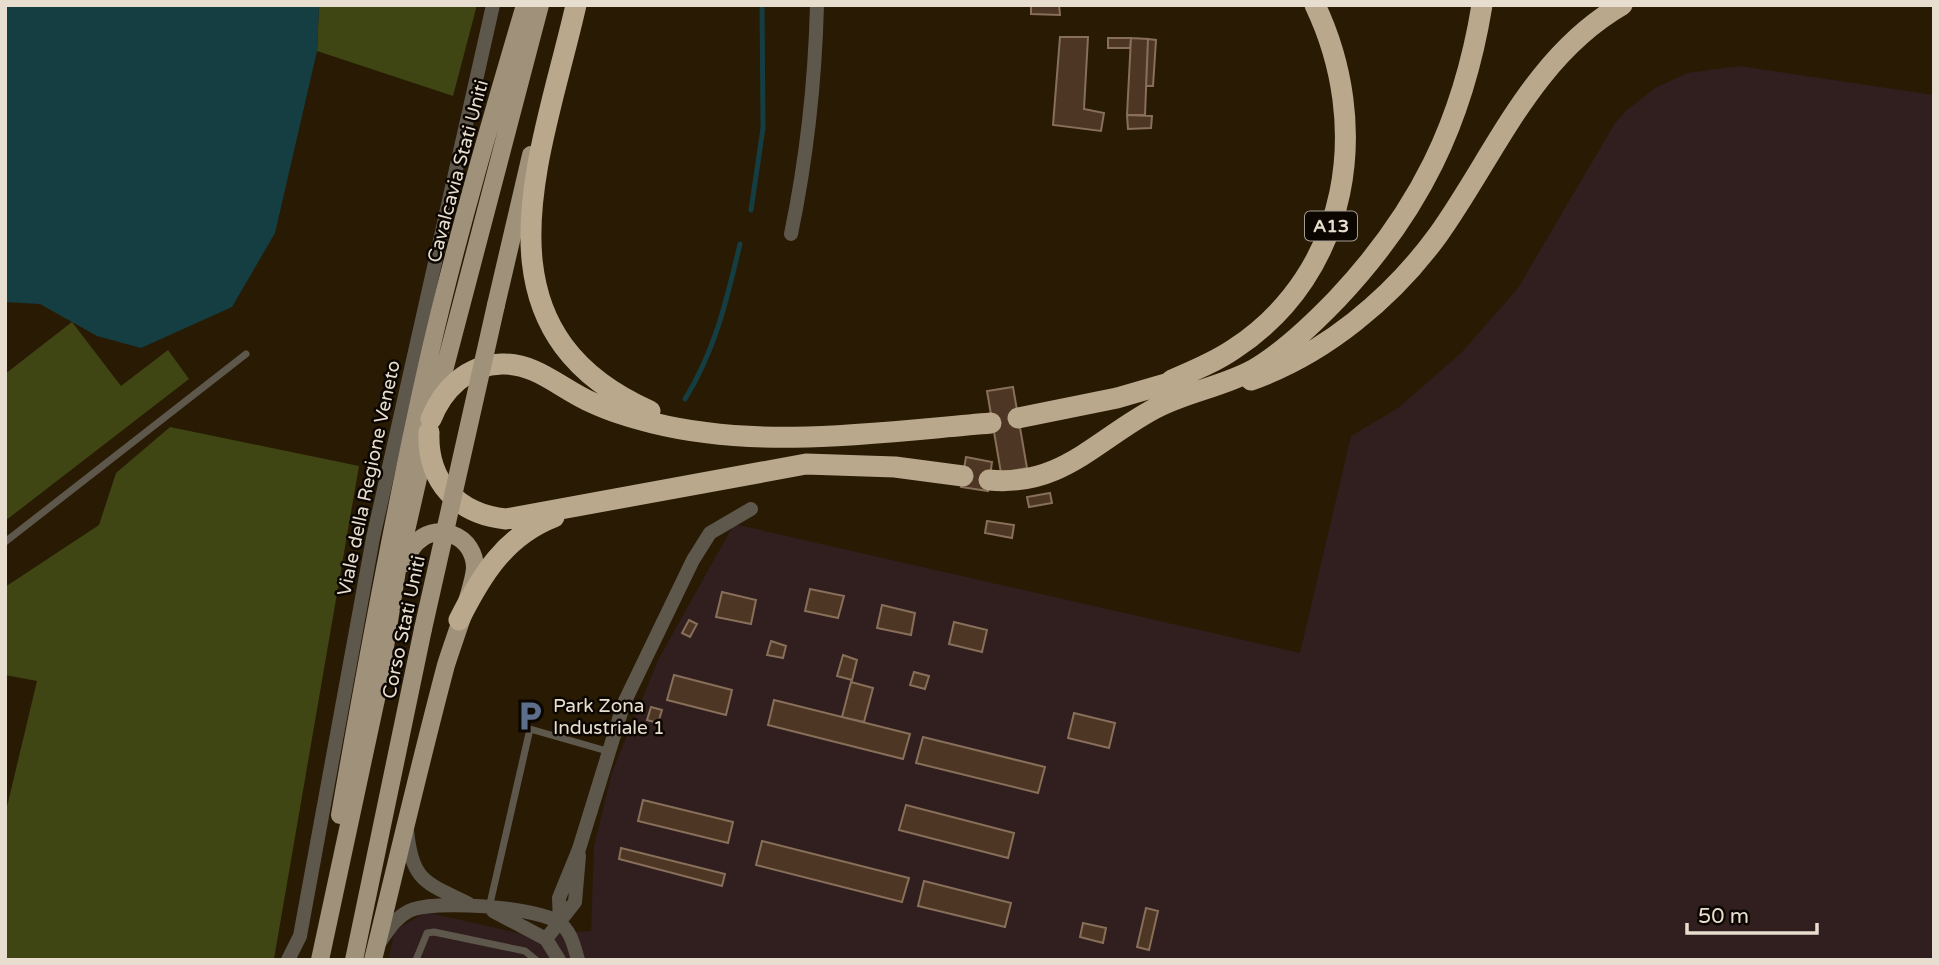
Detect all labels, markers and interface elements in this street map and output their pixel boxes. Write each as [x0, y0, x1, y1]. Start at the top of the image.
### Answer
street label: Cavalcavia Stati Uniti [423, 77, 493, 265]
road number: A13 [1305, 211, 1357, 240]
street label: Viale della Regione Veneto [333, 358, 405, 598]
street label: Corso Stati Uniti [378, 554, 430, 701]
place label: Park Zona Industriale 1 [553, 695, 665, 739]
parking icon: Park Zona Industriale 1 [513, 699, 547, 733]
scale bar [1687, 892, 1816, 936]
text: 50 m [1698, 904, 1749, 929]

